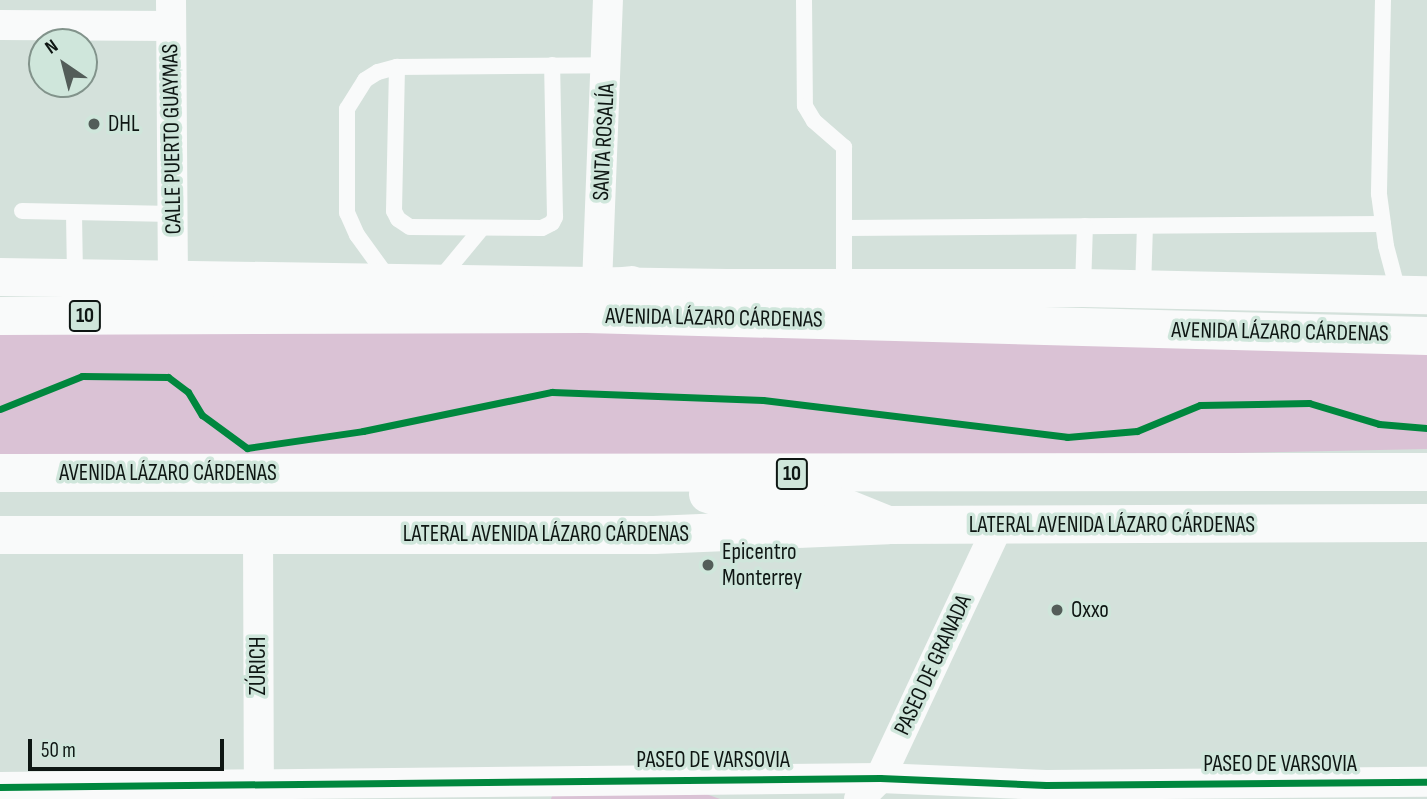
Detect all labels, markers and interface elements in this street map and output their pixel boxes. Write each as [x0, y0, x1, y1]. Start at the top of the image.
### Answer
north arrow [28, 28, 98, 98]
text: N [41, 35, 63, 59]
street label: CALLE PUERTO GUAYMAS [157, 44, 187, 234]
street label: SANTA ROSALÍA [587, 83, 621, 201]
place label: DHL [108, 110, 140, 138]
marker: DHL [86, 116, 102, 132]
road number: 10 [68, 298, 102, 334]
street label: AVENIDA LÁZARO CÁRDENAS [605, 302, 823, 334]
street label: AVENIDA LÁZARO CÁRDENAS [1171, 316, 1389, 348]
road number: 10 [774, 456, 810, 491]
street label: AVENIDA LÁZARO CÁRDENAS [59, 459, 277, 487]
street label: LATERAL AVENIDA LÁZARO CÁRDENAS [969, 511, 1255, 539]
street label: LATERAL AVENIDA LÁZARO CÁRDENAS [403, 520, 689, 548]
place label: Epicentro Monterrey [722, 538, 802, 592]
marker: Epicentro Monterrey [700, 557, 716, 573]
street label: PASEO DE GRANADA [888, 590, 978, 740]
place label: Oxxo [1071, 596, 1109, 624]
marker: Oxxo [1049, 602, 1065, 618]
street label: ZÚRICH [244, 636, 272, 696]
scale bar [32, 726, 228, 770]
text: 50 m [41, 738, 76, 763]
street label: PASEO DE VARSOVIA [636, 746, 790, 774]
street label: PASEO DE VARSOVIA [1203, 750, 1357, 778]

